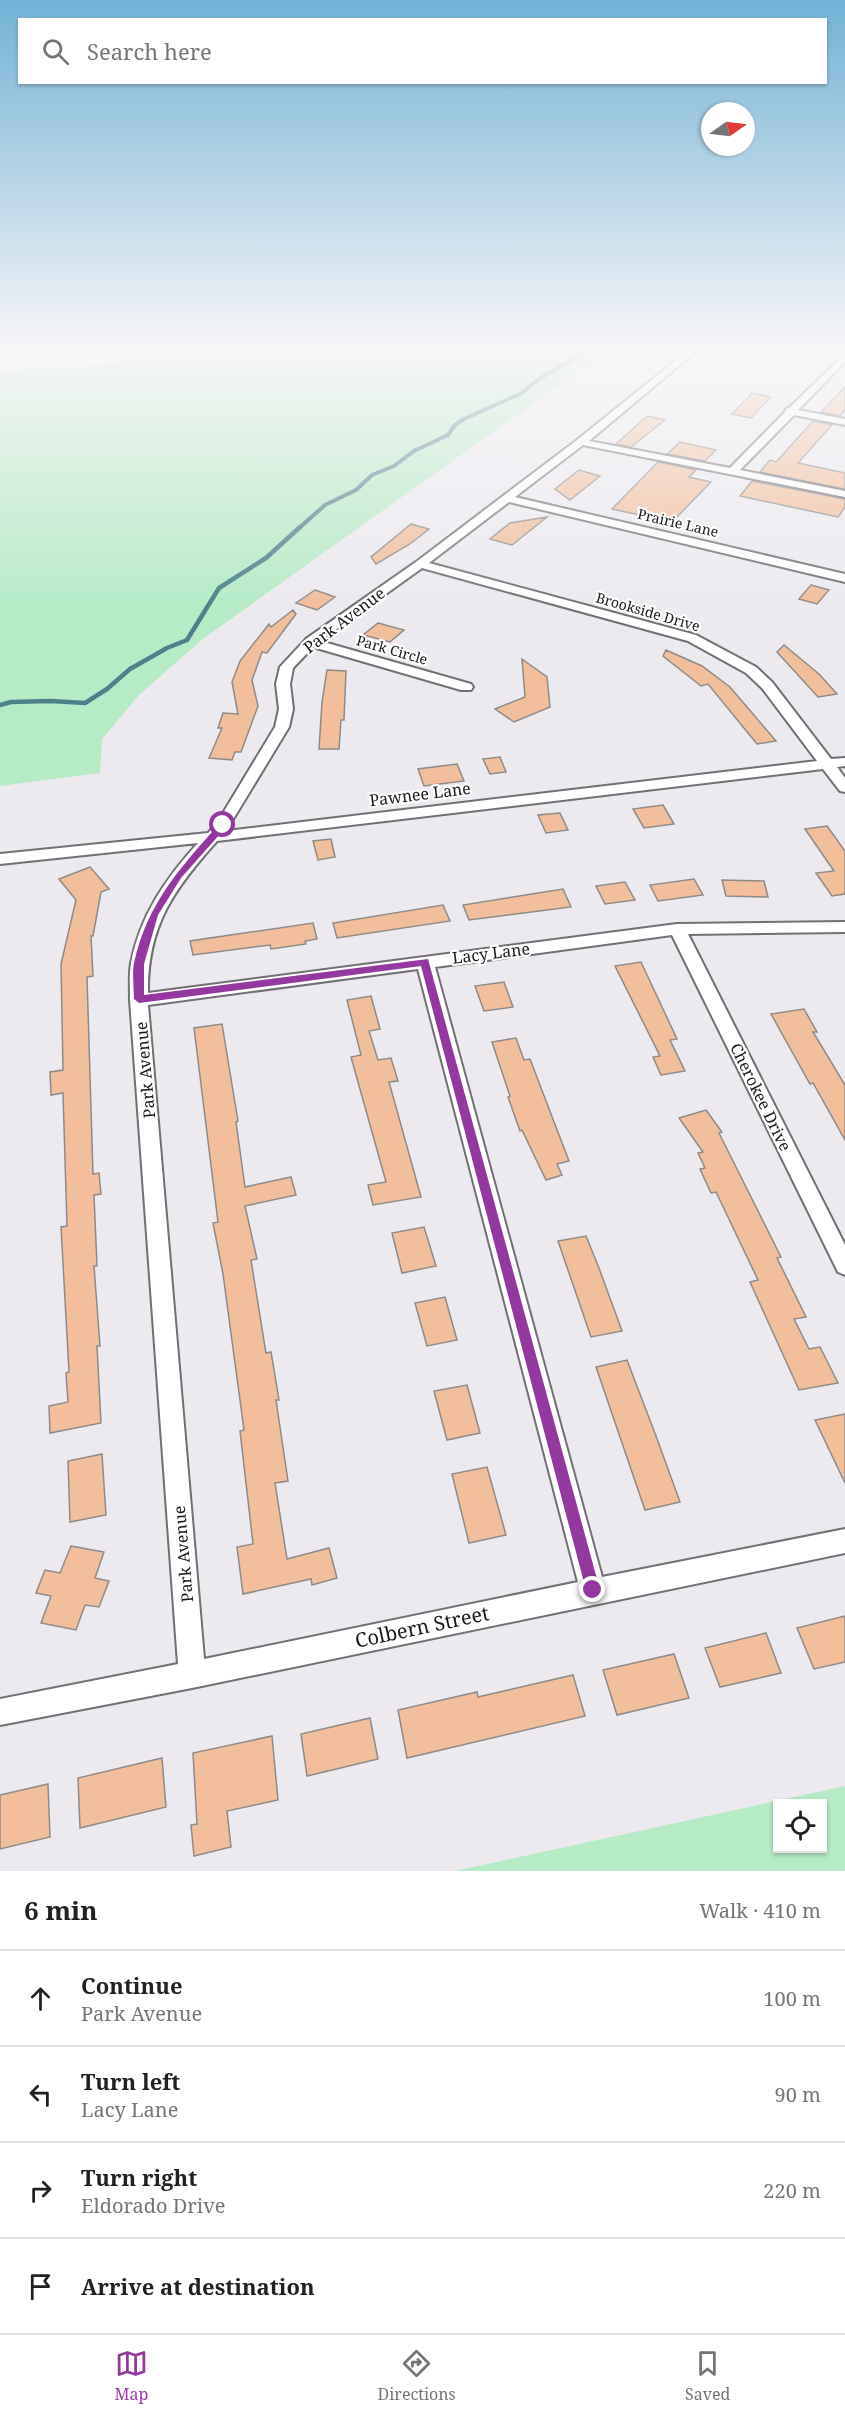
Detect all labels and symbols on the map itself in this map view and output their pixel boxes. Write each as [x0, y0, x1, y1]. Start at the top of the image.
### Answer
north arrow [701, 102, 755, 156]
street label: Prairie Lane [636, 504, 720, 541]
street label: Park Avenue [299, 582, 389, 658]
street label: Brookside Drive [594, 588, 702, 635]
street label: Park Circle [354, 630, 430, 669]
street label: Pawnee Lane [368, 777, 472, 811]
route start [209, 811, 235, 837]
street label: Lacy Lane [451, 937, 531, 969]
street label: Park Avenue [130, 1021, 160, 1119]
street label: Cherokee Drive [725, 1039, 797, 1155]
street label: Park Avenue [168, 1505, 198, 1603]
route end [579, 1576, 605, 1602]
street label: Colbern Street [352, 1599, 491, 1654]

